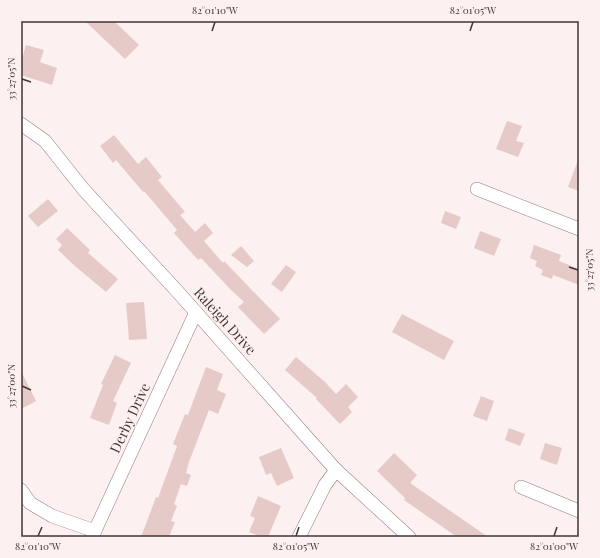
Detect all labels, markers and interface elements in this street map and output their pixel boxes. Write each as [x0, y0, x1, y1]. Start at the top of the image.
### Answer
text: 82°01'10"W [192, 3, 239, 17]
text: 82°01'05"W [450, 3, 497, 17]
text: 33°27'05"N [4, 58, 18, 100]
text: 33°27'05"N [582, 249, 596, 291]
street label: Raleigh Drive [190, 283, 261, 358]
text: 33°27'00"N [4, 364, 18, 408]
street label: Derby Drive [105, 380, 154, 456]
text: 82°01'10"W [15, 539, 62, 553]
text: 82°01'05"W [273, 539, 320, 553]
text: 82°01'00"W [530, 539, 579, 553]

